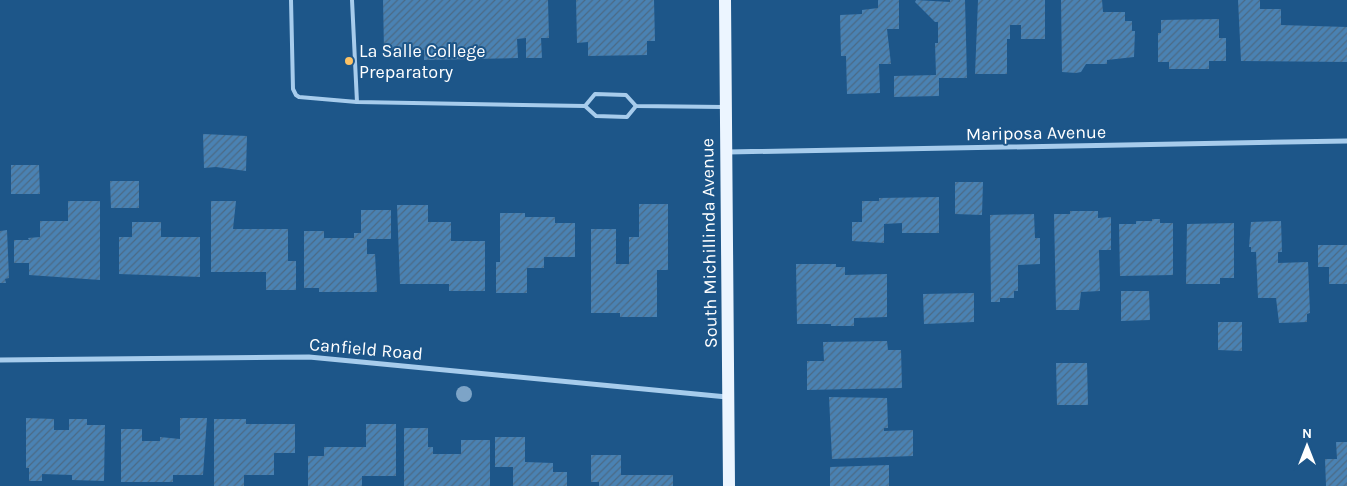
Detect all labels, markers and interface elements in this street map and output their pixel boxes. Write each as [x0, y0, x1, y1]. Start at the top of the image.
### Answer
place label: La Salle College Preparatory [359, 40, 486, 83]
marker: La Salle College Preparatory [343, 55, 355, 67]
street label: Mariposa Avenue [966, 121, 1106, 145]
street label: South Michillinda Avenue [696, 138, 722, 348]
street label: Canfield Road [308, 333, 424, 365]
north arrow [1282, 421, 1332, 471]
text: N [1302, 425, 1312, 442]

